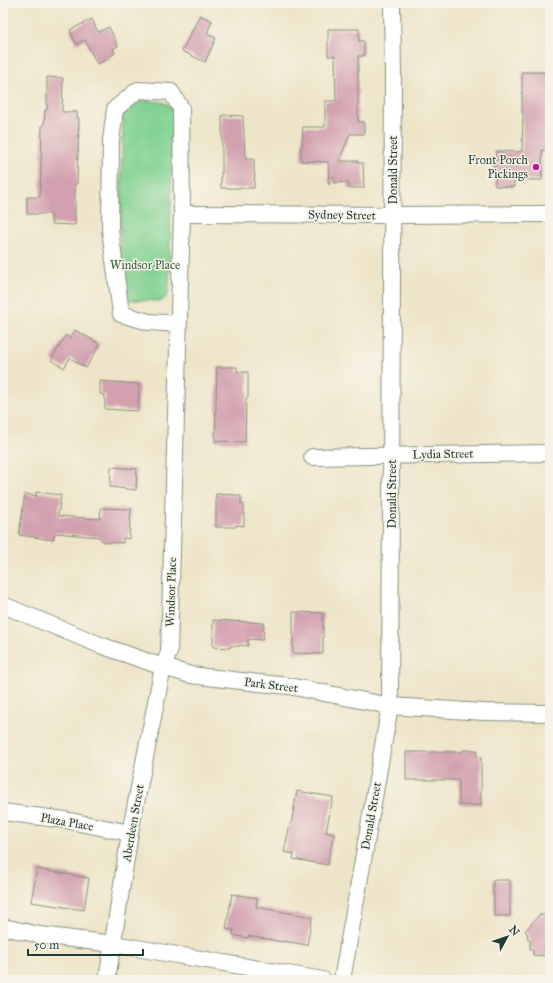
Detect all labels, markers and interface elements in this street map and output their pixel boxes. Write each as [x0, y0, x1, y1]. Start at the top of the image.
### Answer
street label: Donald Street [386, 135, 400, 204]
place label: Front Porch Pickings [468, 153, 528, 182]
marker: Front Porch Pickings [531, 162, 541, 172]
street label: Sydney Street [308, 207, 377, 223]
park label: Windsor Place [110, 258, 180, 272]
street label: Lydia Street [412, 446, 474, 462]
street label: Donald Street [385, 459, 399, 528]
street label: Windsor Place [163, 557, 179, 627]
street label: Park Street [243, 675, 299, 695]
street label: Donald Street [358, 780, 384, 851]
street label: Aberdeen Street [119, 783, 147, 864]
street label: Plaza Place [39, 810, 95, 834]
north arrow [487, 917, 527, 957]
text: N [506, 923, 523, 939]
scale bar [28, 931, 143, 957]
text: 50 m [34, 938, 59, 952]

